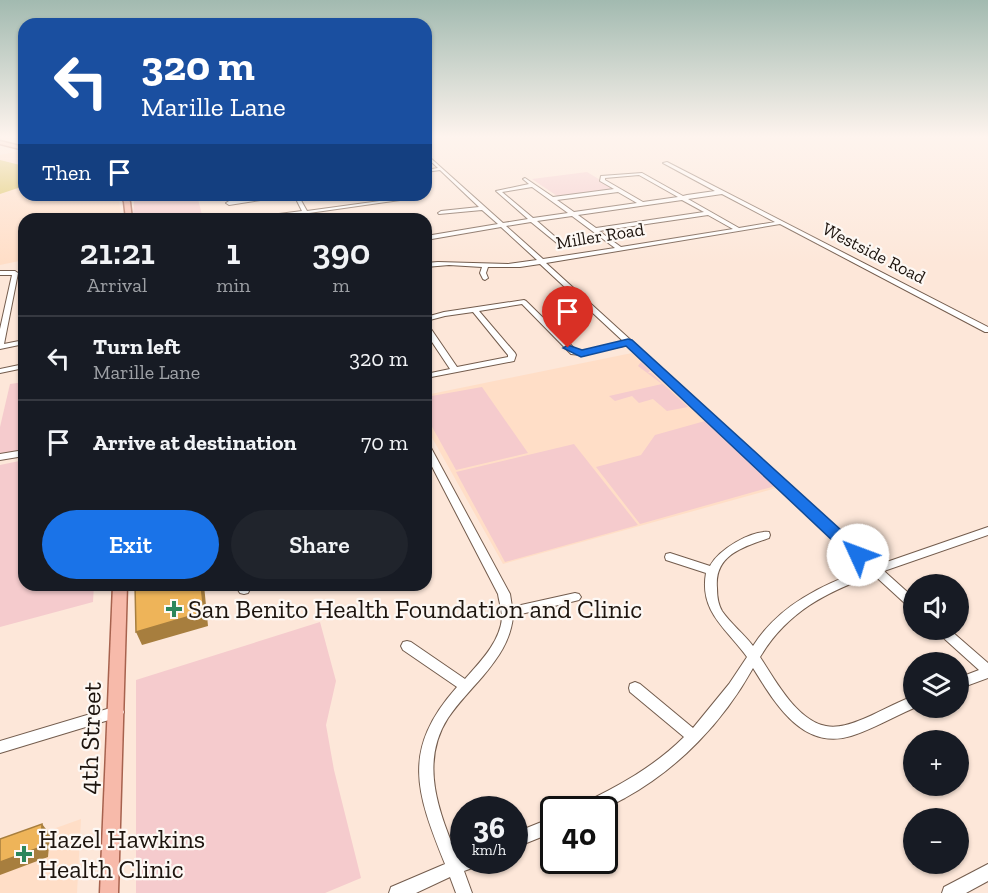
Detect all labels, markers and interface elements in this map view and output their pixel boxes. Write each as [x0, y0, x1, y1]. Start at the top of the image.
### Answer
text: 320 m [141, 40, 255, 91]
icon: left [42, 42, 120, 120]
text: Marille Lane [141, 91, 286, 123]
icon: arrive [103, 156, 136, 189]
text: Then [42, 159, 91, 186]
street label: Miller Road [554, 218, 646, 254]
street label: Westside Road [819, 218, 929, 289]
text: 21:21 [79, 230, 155, 273]
text: 1 [226, 230, 241, 273]
text: 390 [312, 230, 371, 273]
text: Arrival [87, 273, 147, 297]
text: min [216, 273, 251, 297]
text: m [333, 273, 350, 297]
pin [542, 286, 593, 348]
icon: arrive [551, 295, 584, 328]
text: Turn left [93, 333, 180, 360]
icon: left [42, 342, 75, 375]
text: 320 m [349, 345, 408, 372]
text: Marille Lane [93, 360, 200, 384]
icon: arrive [42, 426, 75, 459]
text: Arrive at destination [93, 429, 296, 456]
text: 70 m [361, 429, 408, 456]
button: Exit [42, 510, 219, 579]
button: Share [231, 510, 408, 579]
position arrow [826, 523, 890, 587]
map controls [903, 574, 969, 874]
button: sound [903, 574, 969, 640]
place label: San Benito Health Foundation and Clinic [188, 593, 642, 625]
marker: San Benito Health Foundation and Clinic [165, 600, 183, 618]
button: layers [903, 652, 969, 718]
street label: 4th Street [72, 681, 108, 795]
button: + [903, 730, 969, 796]
speed limit sign: 40 [540, 796, 618, 874]
button: − [903, 808, 969, 874]
text: 36 [473, 810, 505, 846]
place label: Hazel Hawkins Health Clinic [38, 823, 205, 885]
text: km/h [472, 841, 506, 859]
marker: Hazel Hawkins Health Clinic [15, 845, 33, 863]

